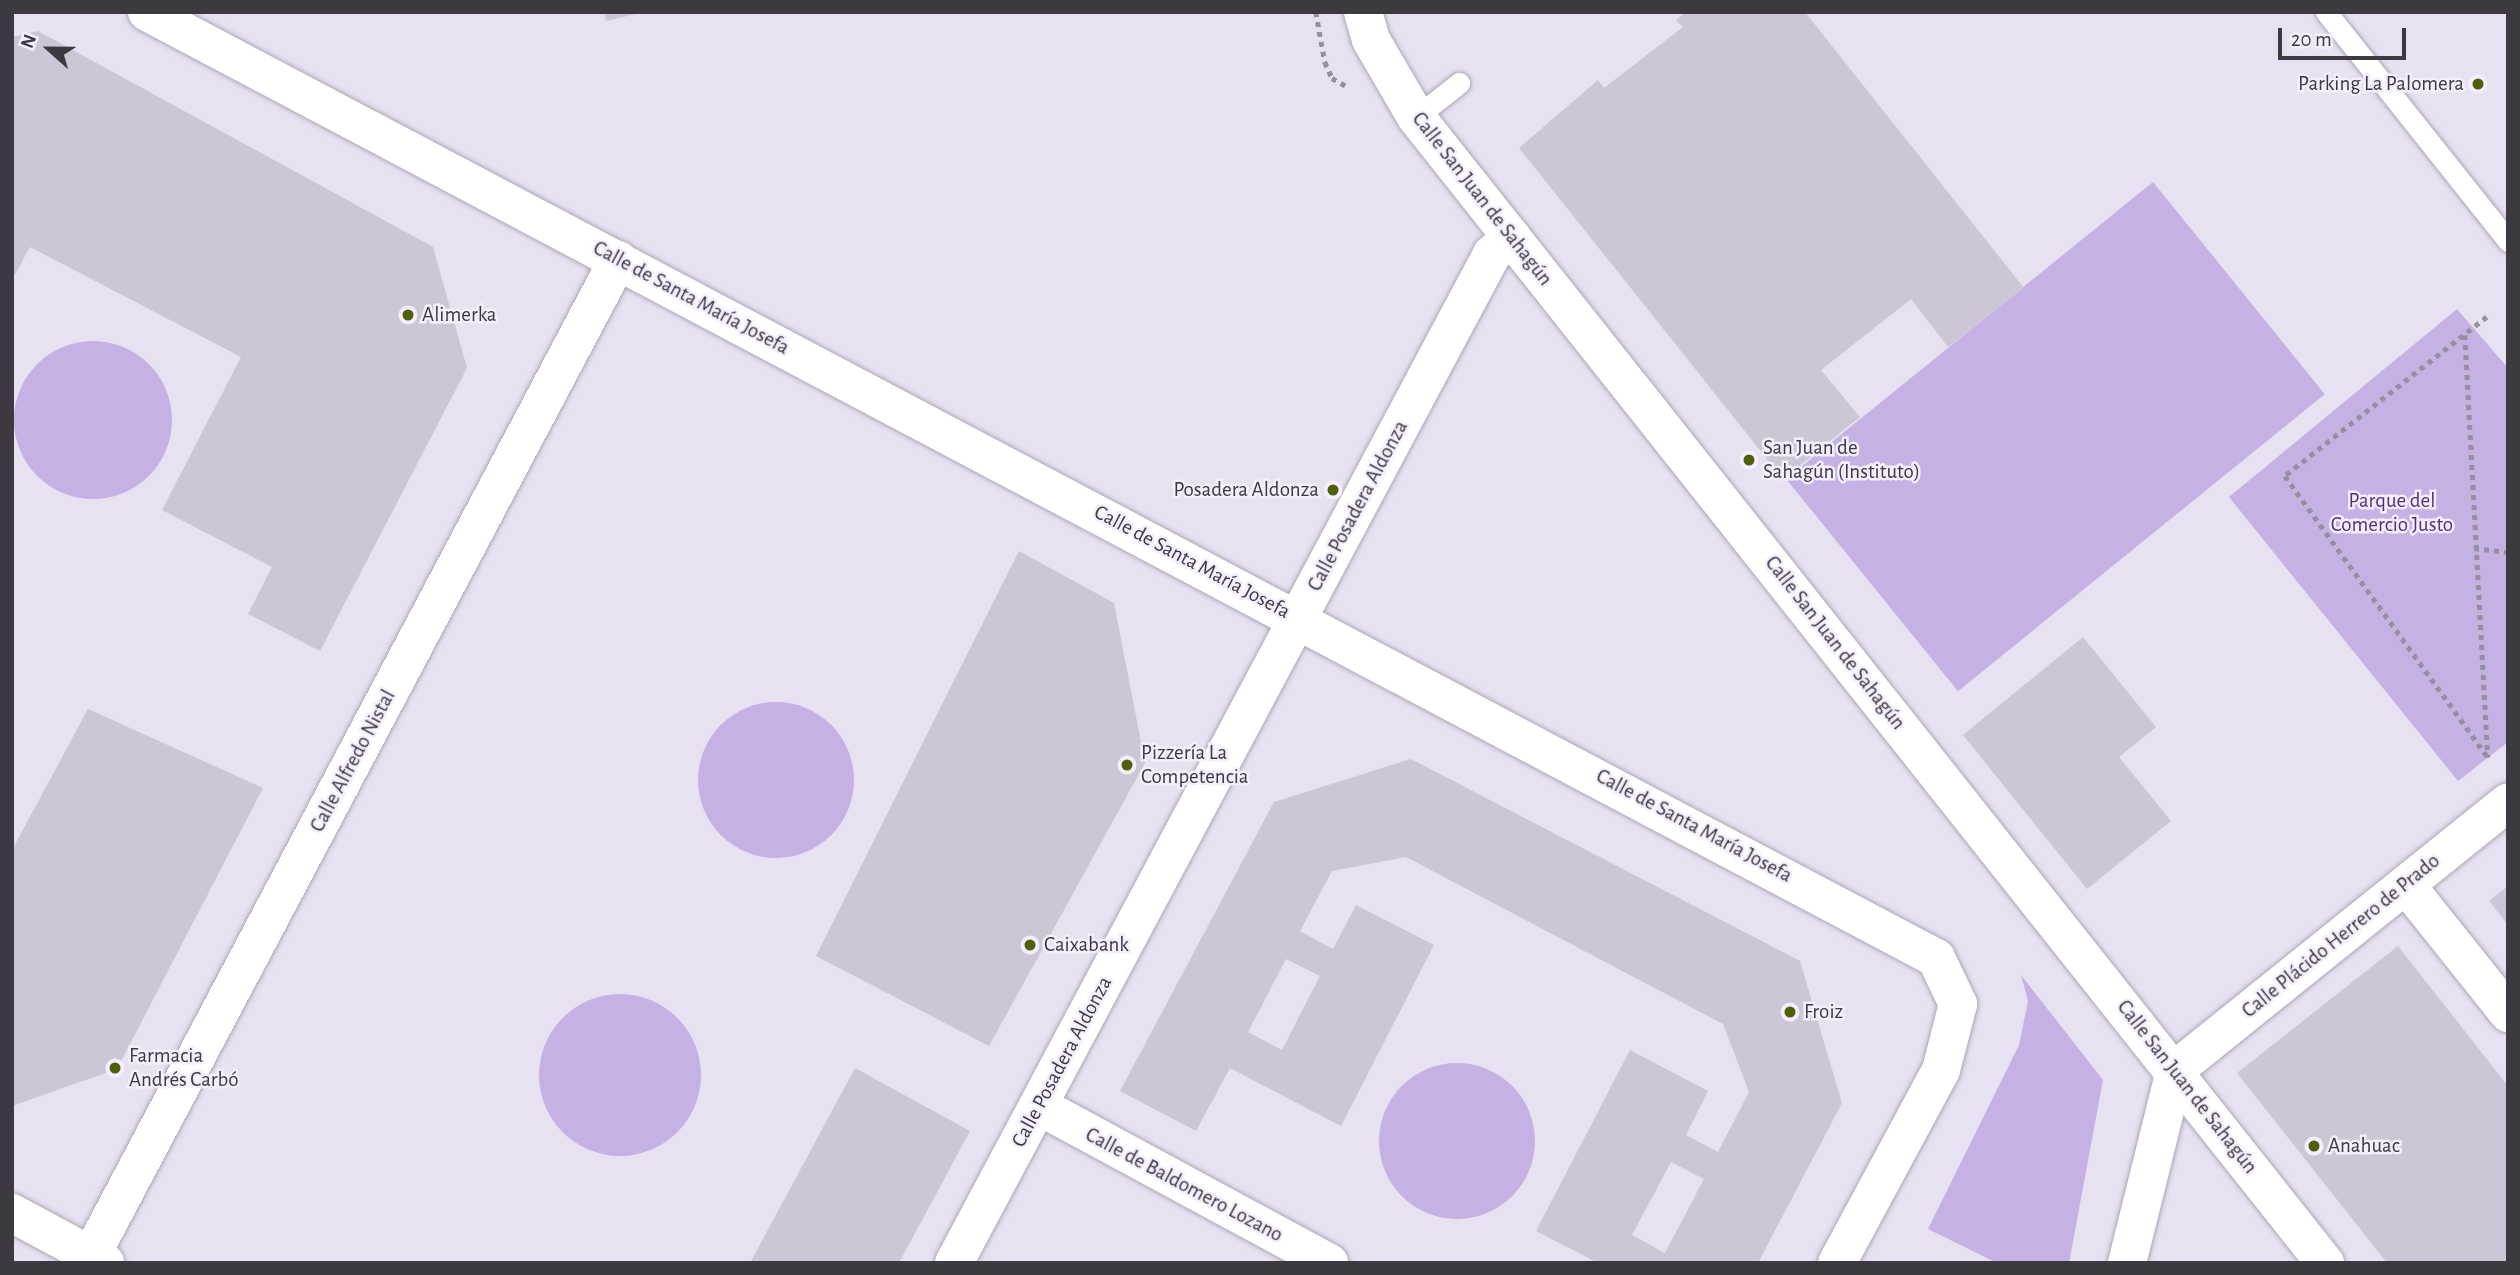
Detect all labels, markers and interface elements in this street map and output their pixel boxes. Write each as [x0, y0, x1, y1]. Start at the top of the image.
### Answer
north arrow [14, 14, 84, 84]
scale bar [2282, 14, 2410, 58]
text: 20 m [2291, 29, 2332, 50]
text: N [18, 32, 40, 51]
place label: Parking La Palomera [2298, 71, 2464, 97]
marker: Parking La Palomera [2470, 76, 2486, 92]
street label: Calle San Juan de Sahagún [1406, 107, 1558, 291]
street label: Calle de Santa María Josefa [589, 236, 793, 360]
place label: Alimerka [422, 302, 497, 328]
marker: Alimerka [400, 307, 416, 323]
street label: Calle Posadera Aldonza [1302, 416, 1414, 596]
place label: San Juan de Sahagún (Instituto) [1763, 435, 1920, 485]
marker: San Juan de Sahagún (Instituto) [1741, 452, 1757, 468]
place label: Posadera Aldonza [1173, 477, 1319, 503]
marker: Posadera Aldonza [1325, 482, 1341, 498]
park label: Parque del Comercio Justo [2331, 488, 2453, 538]
street label: Calle de Santa María Josefa [1090, 500, 1294, 624]
street label: Calle San Juan de Sahagún [1759, 551, 1911, 735]
street label: Calle Alfredo Nistal [305, 685, 401, 837]
place label: Pizzería La Competencia [1141, 740, 1249, 790]
marker: Pizzería La Competencia [1119, 757, 1135, 773]
street label: Calle de Santa María Josefa [1592, 764, 1796, 888]
street label: Calle Plácido Herrero de Prado [2237, 848, 2445, 1024]
place label: Caixabank [1044, 932, 1129, 958]
marker: Caixabank [1022, 937, 1038, 953]
street label: Calle Posadera Aldonza [1006, 972, 1118, 1152]
street label: Calle San Juan de Sahagún [2111, 995, 2263, 1179]
place label: Froiz [1804, 999, 1843, 1025]
marker: Froiz [1782, 1004, 1798, 1020]
place label: Farmacia Andrés Carbó [129, 1043, 239, 1093]
marker: Farmacia Andrés Carbó [107, 1060, 123, 1076]
street label: Calle de Baldomero Lozano [1081, 1122, 1287, 1248]
place label: Anahuac [2328, 1133, 2400, 1159]
marker: Anahuac [2306, 1138, 2322, 1154]

